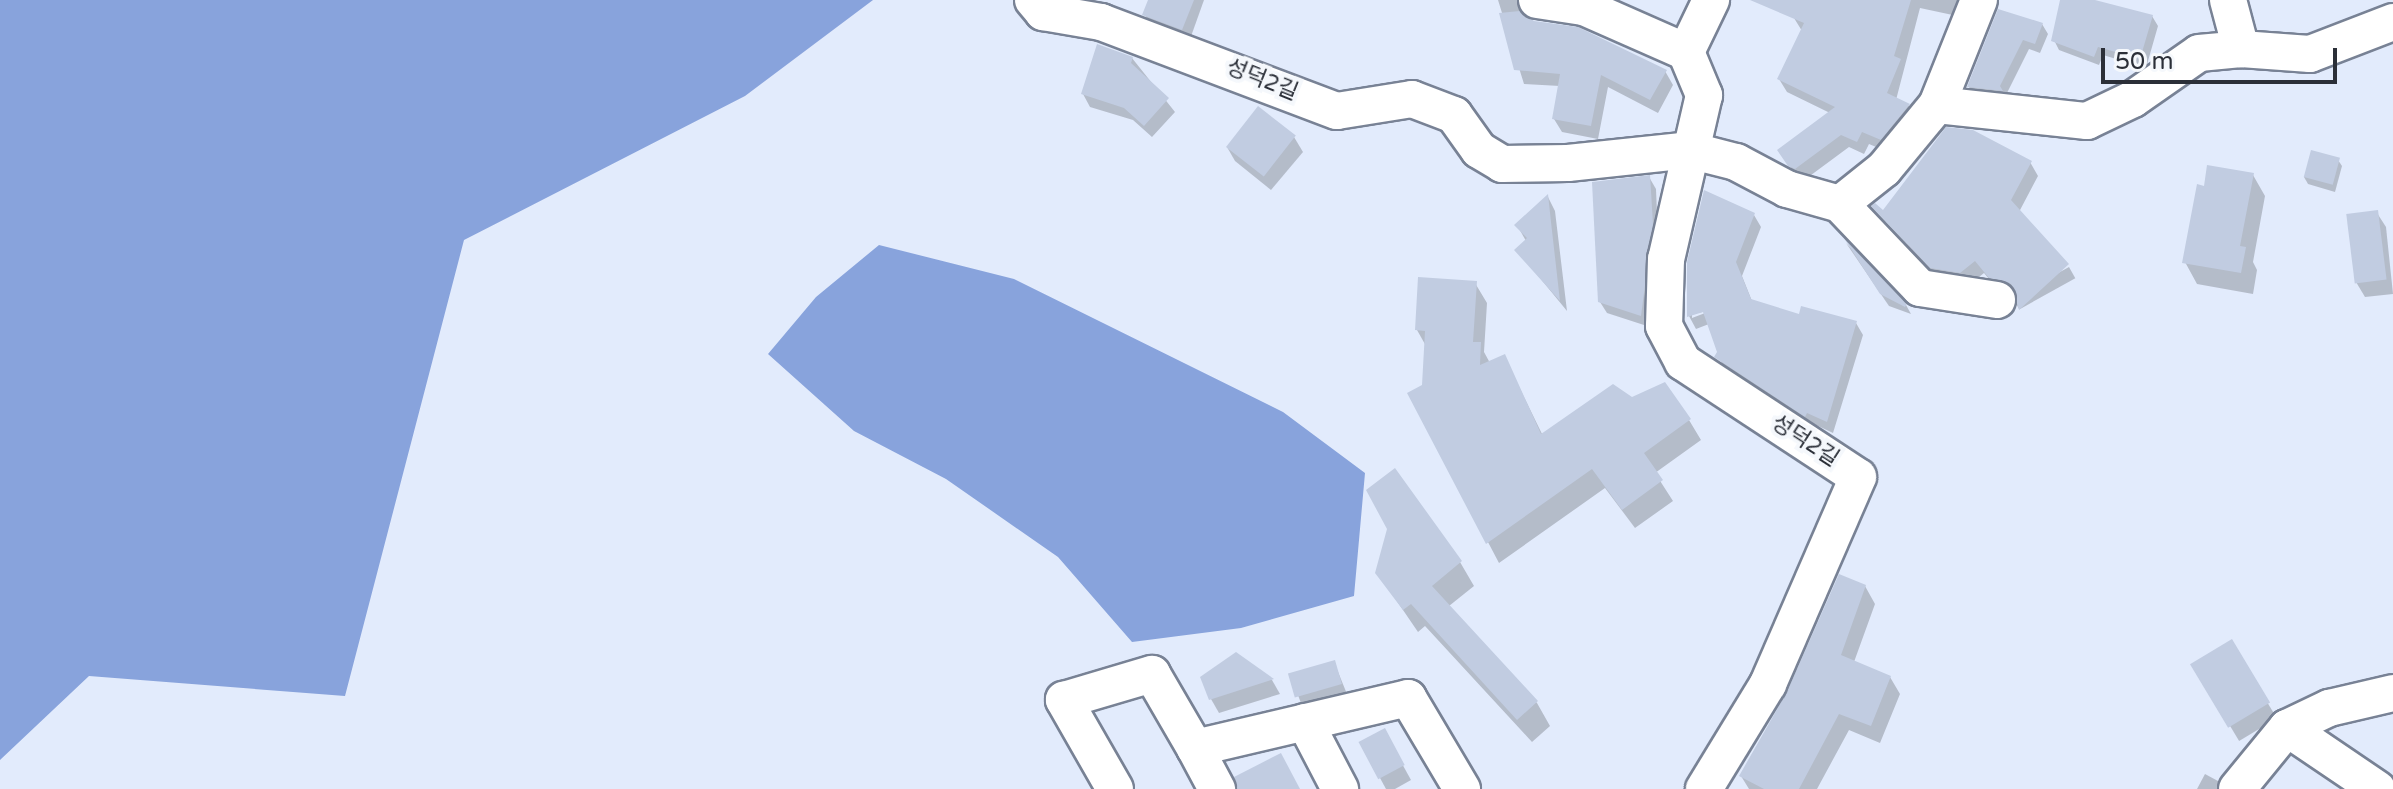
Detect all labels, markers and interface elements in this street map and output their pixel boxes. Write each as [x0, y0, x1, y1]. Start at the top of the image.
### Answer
scale bar [2105, 32, 2341, 82]
text: 50 m [2115, 47, 2173, 76]
street label: 성덕2길 [1223, 54, 1301, 106]
street label: 성덕2길 [1767, 410, 1843, 472]

